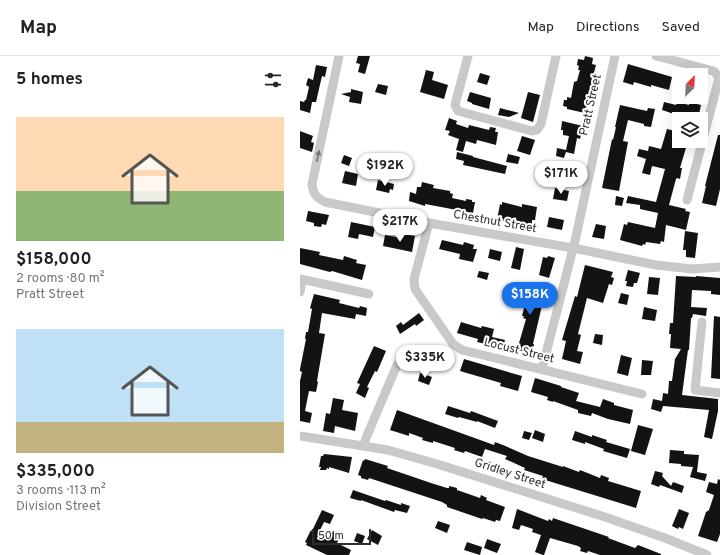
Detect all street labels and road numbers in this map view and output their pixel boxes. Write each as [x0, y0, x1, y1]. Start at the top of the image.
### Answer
street label: Pratt Street [576, 73, 606, 137]
street label: Chestnut Street [452, 207, 538, 237]
street label: Locust Street [482, 335, 556, 367]
street label: Gridley Street [472, 455, 548, 493]

